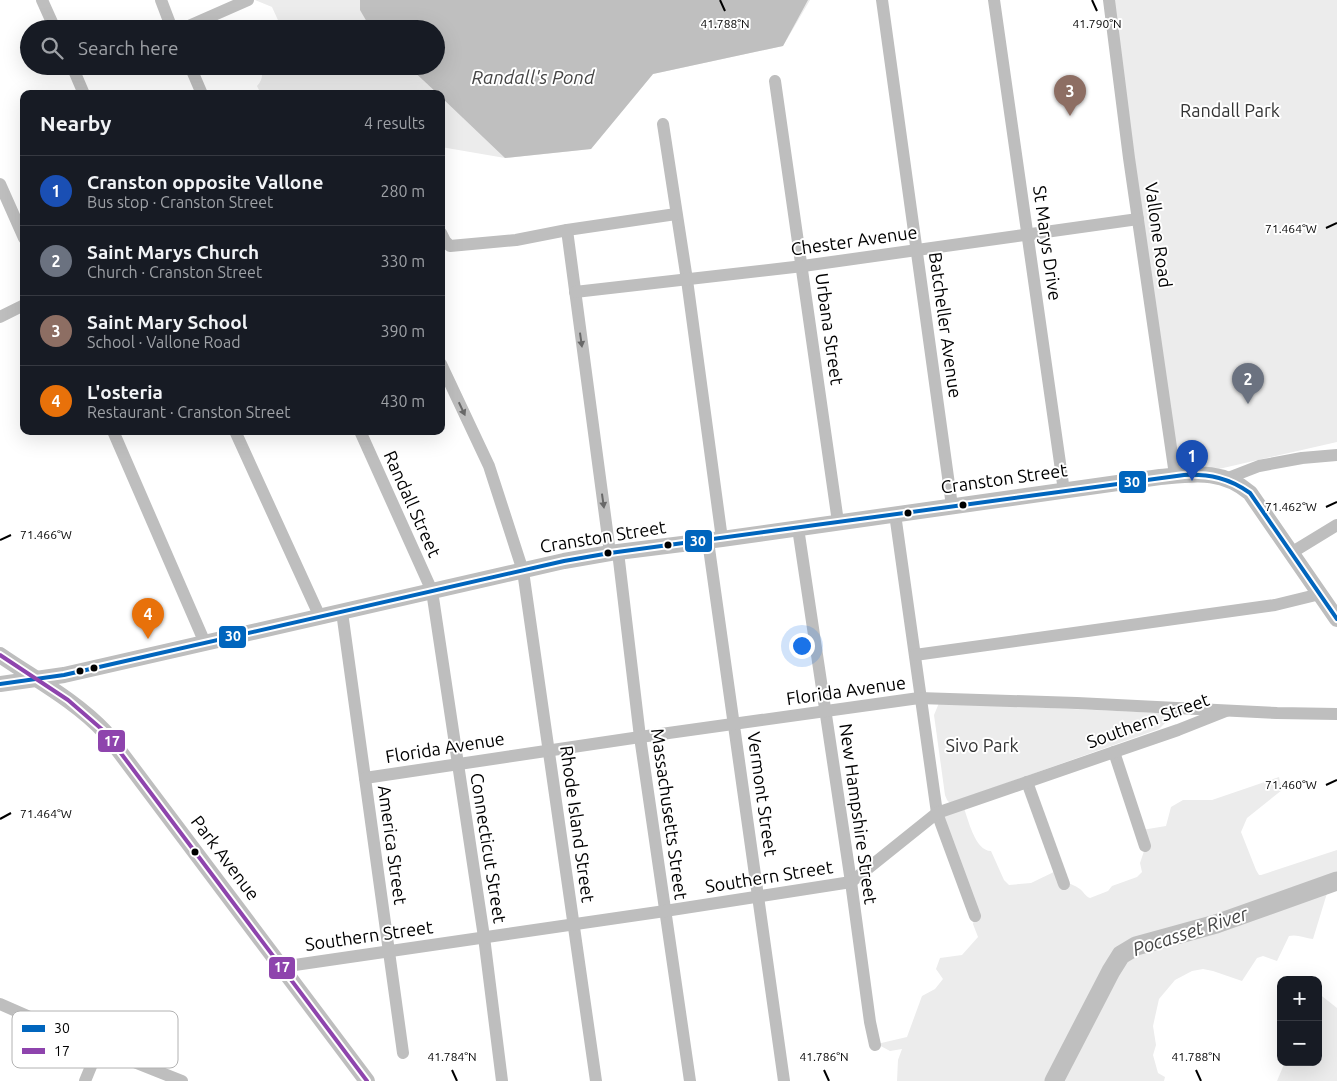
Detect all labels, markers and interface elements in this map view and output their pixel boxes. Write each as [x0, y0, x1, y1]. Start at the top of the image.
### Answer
text: 41.788°N [700, 17, 750, 30]
text: 41.790°N [1072, 17, 1122, 30]
search box [20, 20, 445, 75]
icon: search [38, 34, 66, 62]
text: Search here [78, 37, 178, 59]
water label: Randall's Pond [472, 66, 596, 88]
pin: 3 [1054, 75, 1086, 116]
park label: Randall Park [1180, 100, 1280, 120]
text: Nearby [40, 111, 111, 135]
text: 4 results [364, 114, 425, 132]
text: Cranston opposite Vallone [87, 171, 323, 193]
street label: Vallone Road [1142, 181, 1176, 289]
text: 1 [51, 182, 61, 200]
text: 280 m [380, 182, 425, 200]
street label: St Marys Drive [1030, 184, 1066, 302]
text: Bus stop · Cranston Street [87, 193, 273, 211]
street label: Chester Avenue [789, 221, 918, 259]
text: 71.464°W [1265, 222, 1317, 235]
text: Saint Marys Church [87, 241, 259, 263]
street label: Batcheller Avenue [926, 251, 966, 399]
text: 2 [51, 252, 61, 270]
text: 330 m [380, 252, 425, 270]
text: Church · Cranston Street [87, 263, 262, 281]
street label: Urbana Street [812, 272, 848, 386]
text: Saint Mary School [87, 311, 247, 333]
text: 3 [51, 322, 61, 340]
text: 390 m [380, 322, 425, 340]
one-way arrow [577, 332, 585, 348]
text: School · Vallone Road [87, 333, 241, 351]
pin: 2 [1232, 363, 1264, 404]
text: L'osteria [87, 381, 163, 403]
text: 4 [51, 392, 61, 410]
text: 430 m [380, 392, 425, 410]
one-way arrow [458, 402, 466, 416]
text: Restaurant · Cranston Street [87, 403, 291, 421]
pin: 1 [1176, 440, 1208, 481]
street label: Randall Street [381, 447, 445, 560]
street label: Cranston Street [939, 459, 1068, 497]
line badge: 30 [1118, 470, 1147, 494]
text: 30 [1124, 474, 1140, 490]
one-way arrow [599, 493, 607, 509]
unlabelled marker [958, 500, 968, 510]
text: 71.462°W [1265, 500, 1317, 513]
unlabelled marker [903, 508, 913, 518]
street label: Cranston Street [538, 516, 667, 556]
text: 71.466°W [20, 528, 72, 541]
line badge: 30 [684, 529, 713, 553]
text: 30 [690, 533, 706, 549]
unlabelled marker [663, 540, 673, 550]
unlabelled marker [603, 548, 613, 558]
pin: 4 [132, 598, 164, 639]
line badge: 30 [218, 625, 247, 649]
text: 30 [225, 628, 241, 644]
your location [789, 633, 815, 659]
unlabelled marker [89, 663, 99, 673]
unlabelled marker [75, 666, 85, 676]
street label: Florida Avenue [785, 672, 907, 708]
street label: Southern Street [1084, 689, 1212, 752]
street label: New Hampshire Street [836, 722, 882, 906]
street label: Massachusetts Street [648, 727, 692, 901]
street label: Florida Avenue [384, 728, 506, 766]
line badge: 17 [97, 729, 126, 753]
street label: Vermont Street [744, 730, 782, 857]
text: 17 [104, 733, 120, 749]
park label: Sivo Park [946, 735, 1018, 755]
street label: Rhode Island Street [557, 744, 599, 904]
street label: Connecticut Street [467, 771, 511, 924]
text: 71.460°W [1265, 778, 1317, 791]
street label: America Street [375, 784, 411, 906]
text: 71.464°W [20, 807, 72, 820]
street label: Park Avenue [188, 811, 264, 904]
unlabelled marker [190, 847, 200, 857]
street label: Southern Street [704, 856, 834, 896]
water label: Pocasset River [1130, 902, 1251, 960]
street label: Southern Street [304, 916, 434, 954]
line badge: 17 [268, 956, 296, 980]
text: 17 [274, 959, 290, 975]
map controls [1277, 976, 1322, 1066]
button: + [1277, 976, 1322, 1021]
legend [12, 1011, 178, 1068]
text: 30 [54, 1020, 70, 1036]
button: − [1277, 1021, 1322, 1066]
text: 17 [54, 1043, 70, 1059]
text: 41.784°N [427, 1050, 477, 1063]
text: 41.786°N [799, 1050, 849, 1063]
text: 41.788°N [1171, 1050, 1221, 1063]

